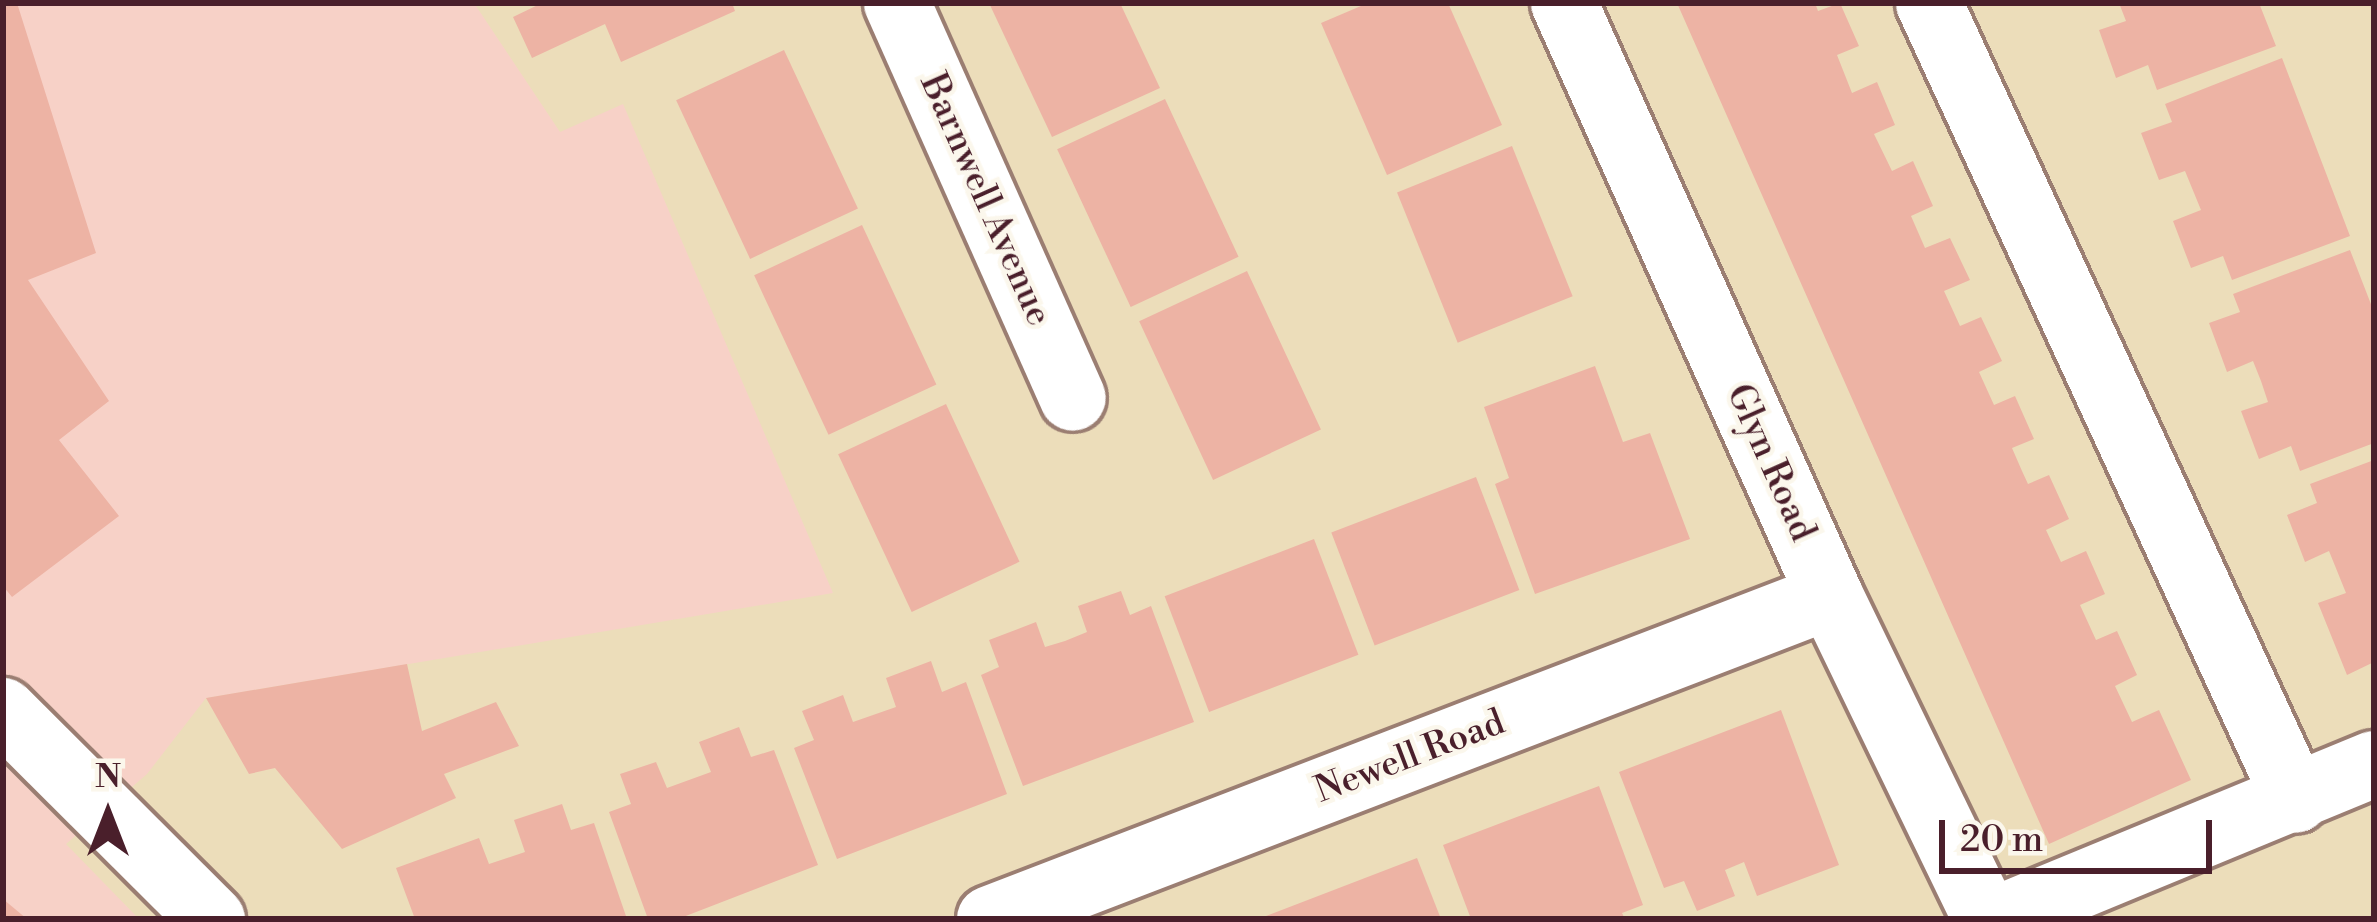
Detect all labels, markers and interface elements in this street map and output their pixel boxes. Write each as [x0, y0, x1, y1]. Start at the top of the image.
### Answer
street label: Barnwell Avenue [910, 67, 1060, 333]
street label: Glyn Road [1716, 378, 1824, 548]
street label: Newell Road [1309, 701, 1511, 813]
north arrow [48, 754, 168, 874]
text: N [95, 757, 121, 798]
scale bar [1945, 796, 2218, 870]
text: 20 m [1960, 818, 2043, 863]

